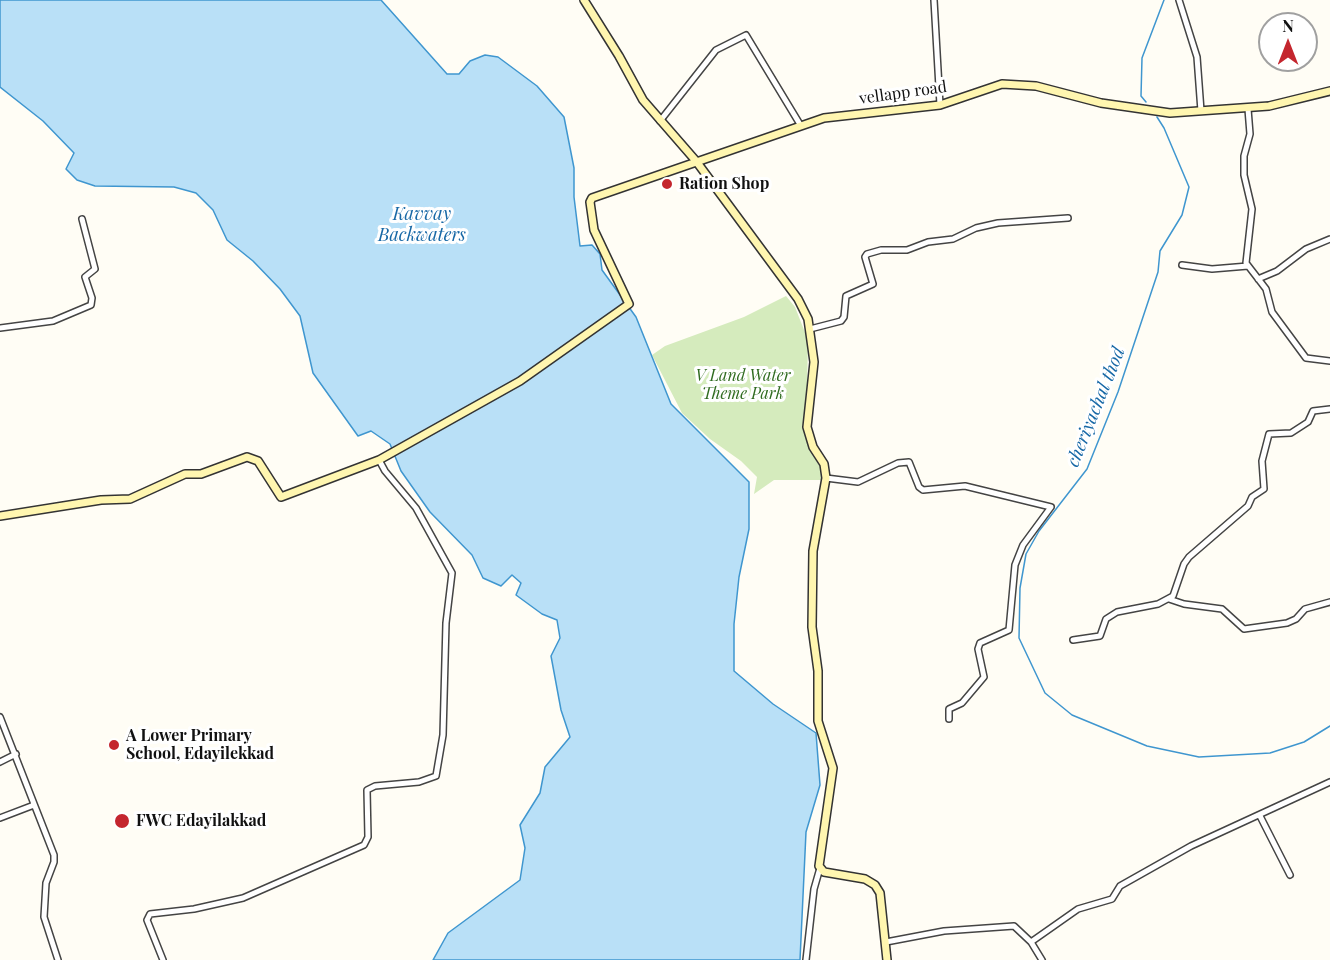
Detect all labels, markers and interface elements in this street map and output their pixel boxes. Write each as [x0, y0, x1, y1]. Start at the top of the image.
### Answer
north arrow [1258, 12, 1318, 72]
text: N [1282, 15, 1294, 36]
street label: vellapp road [858, 77, 948, 109]
place label: Ration Shop [679, 174, 769, 194]
marker: Ration Shop [660, 177, 674, 191]
water label: Kavvay Backwaters [378, 203, 466, 246]
water label: cheriyachal thod [1062, 344, 1130, 470]
park label: V Land Water Theme Park [696, 366, 790, 404]
place label: A Lower Primary School, Edayilekkad [126, 726, 274, 764]
marker: A Lower Primary School, Edayilekkad [107, 738, 121, 752]
place label: FWC Edayilakkad [136, 811, 266, 831]
marker: FWC Edayilakkad [113, 812, 131, 830]

